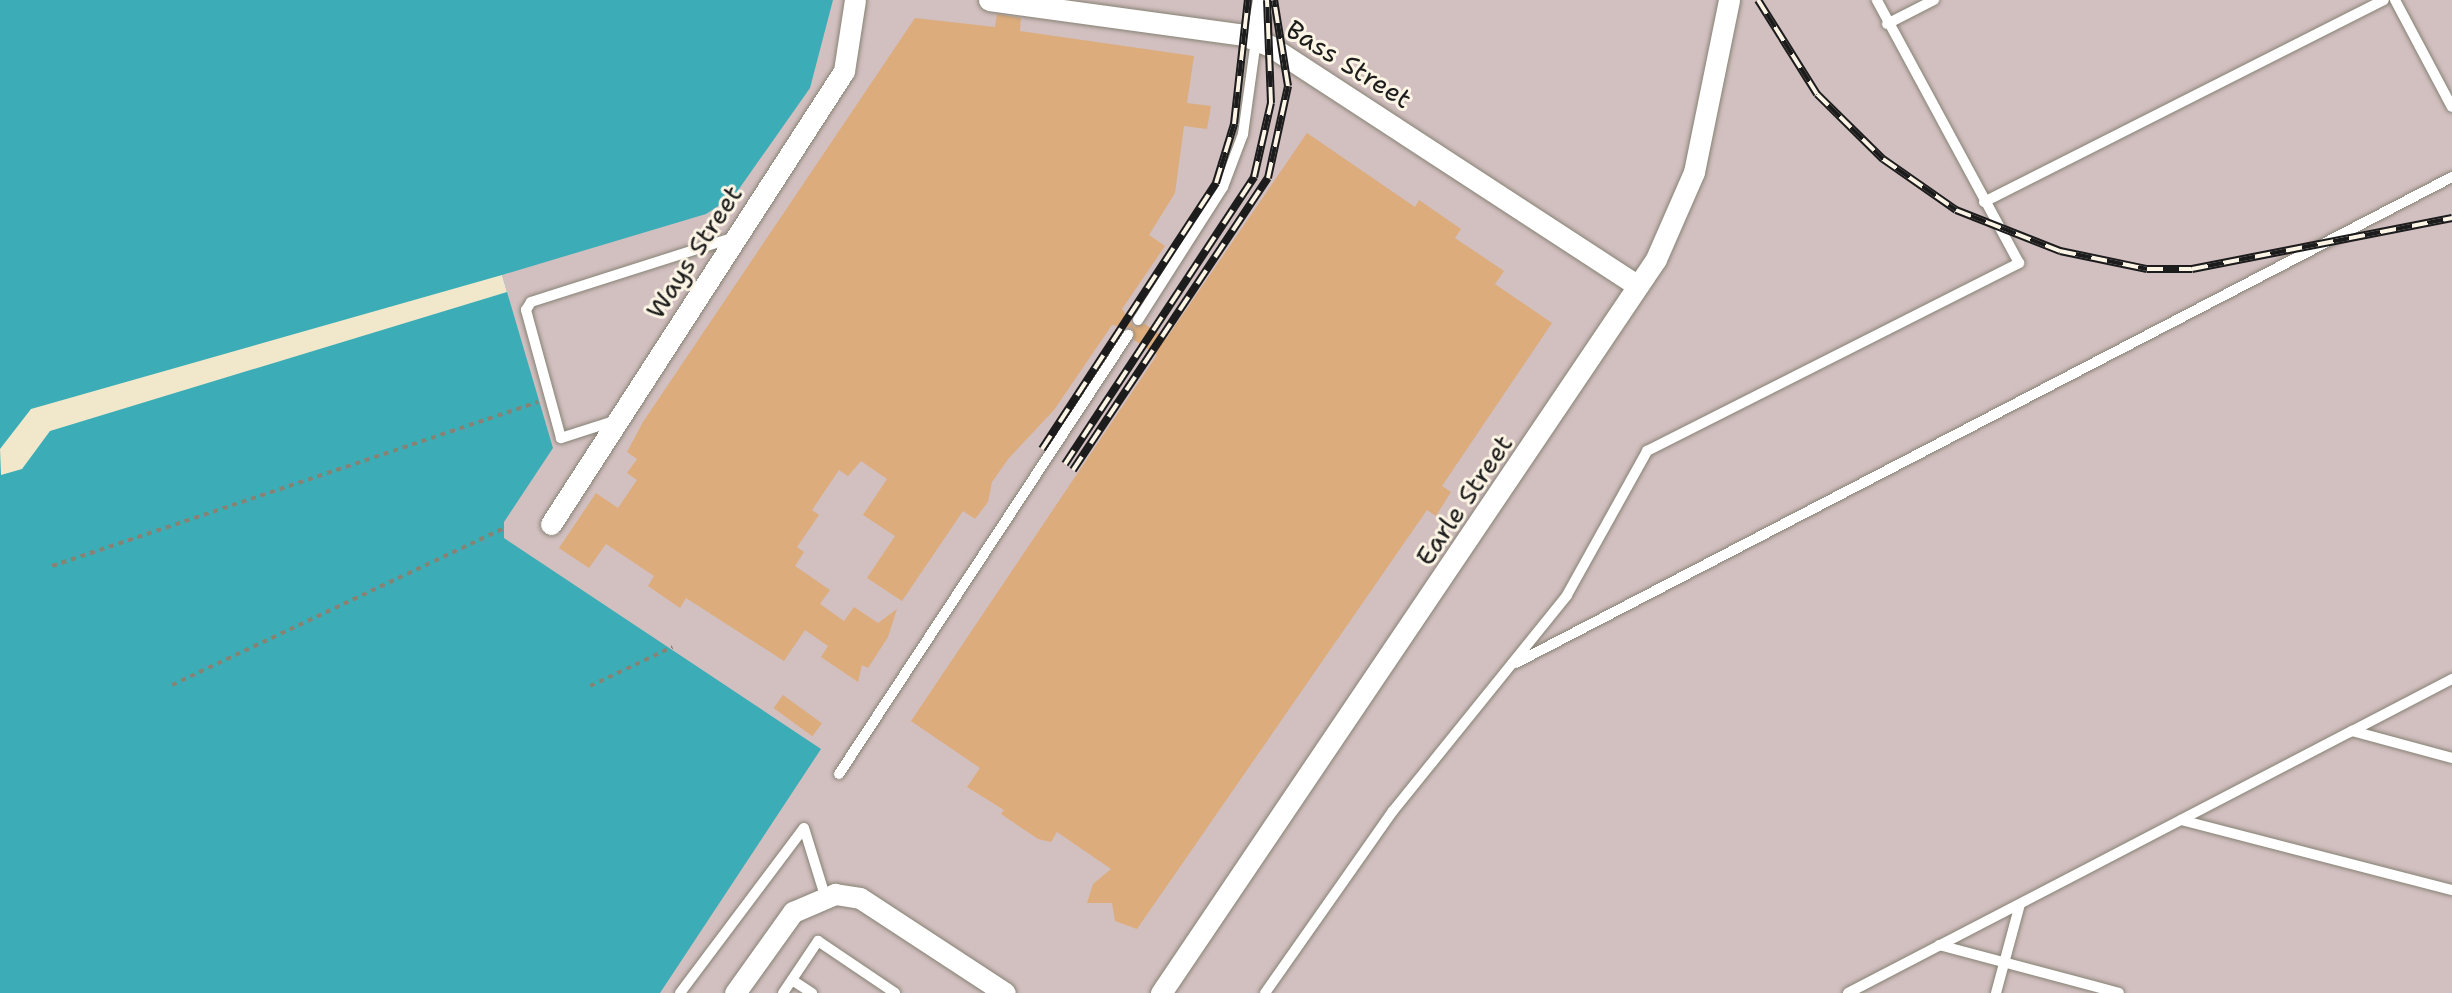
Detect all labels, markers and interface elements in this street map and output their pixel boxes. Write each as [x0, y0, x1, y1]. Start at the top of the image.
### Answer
street label: Bass Street [1281, 13, 1417, 115]
street label: Ways Street [639, 180, 749, 324]
street label: Earle Street [1409, 429, 1519, 571]

